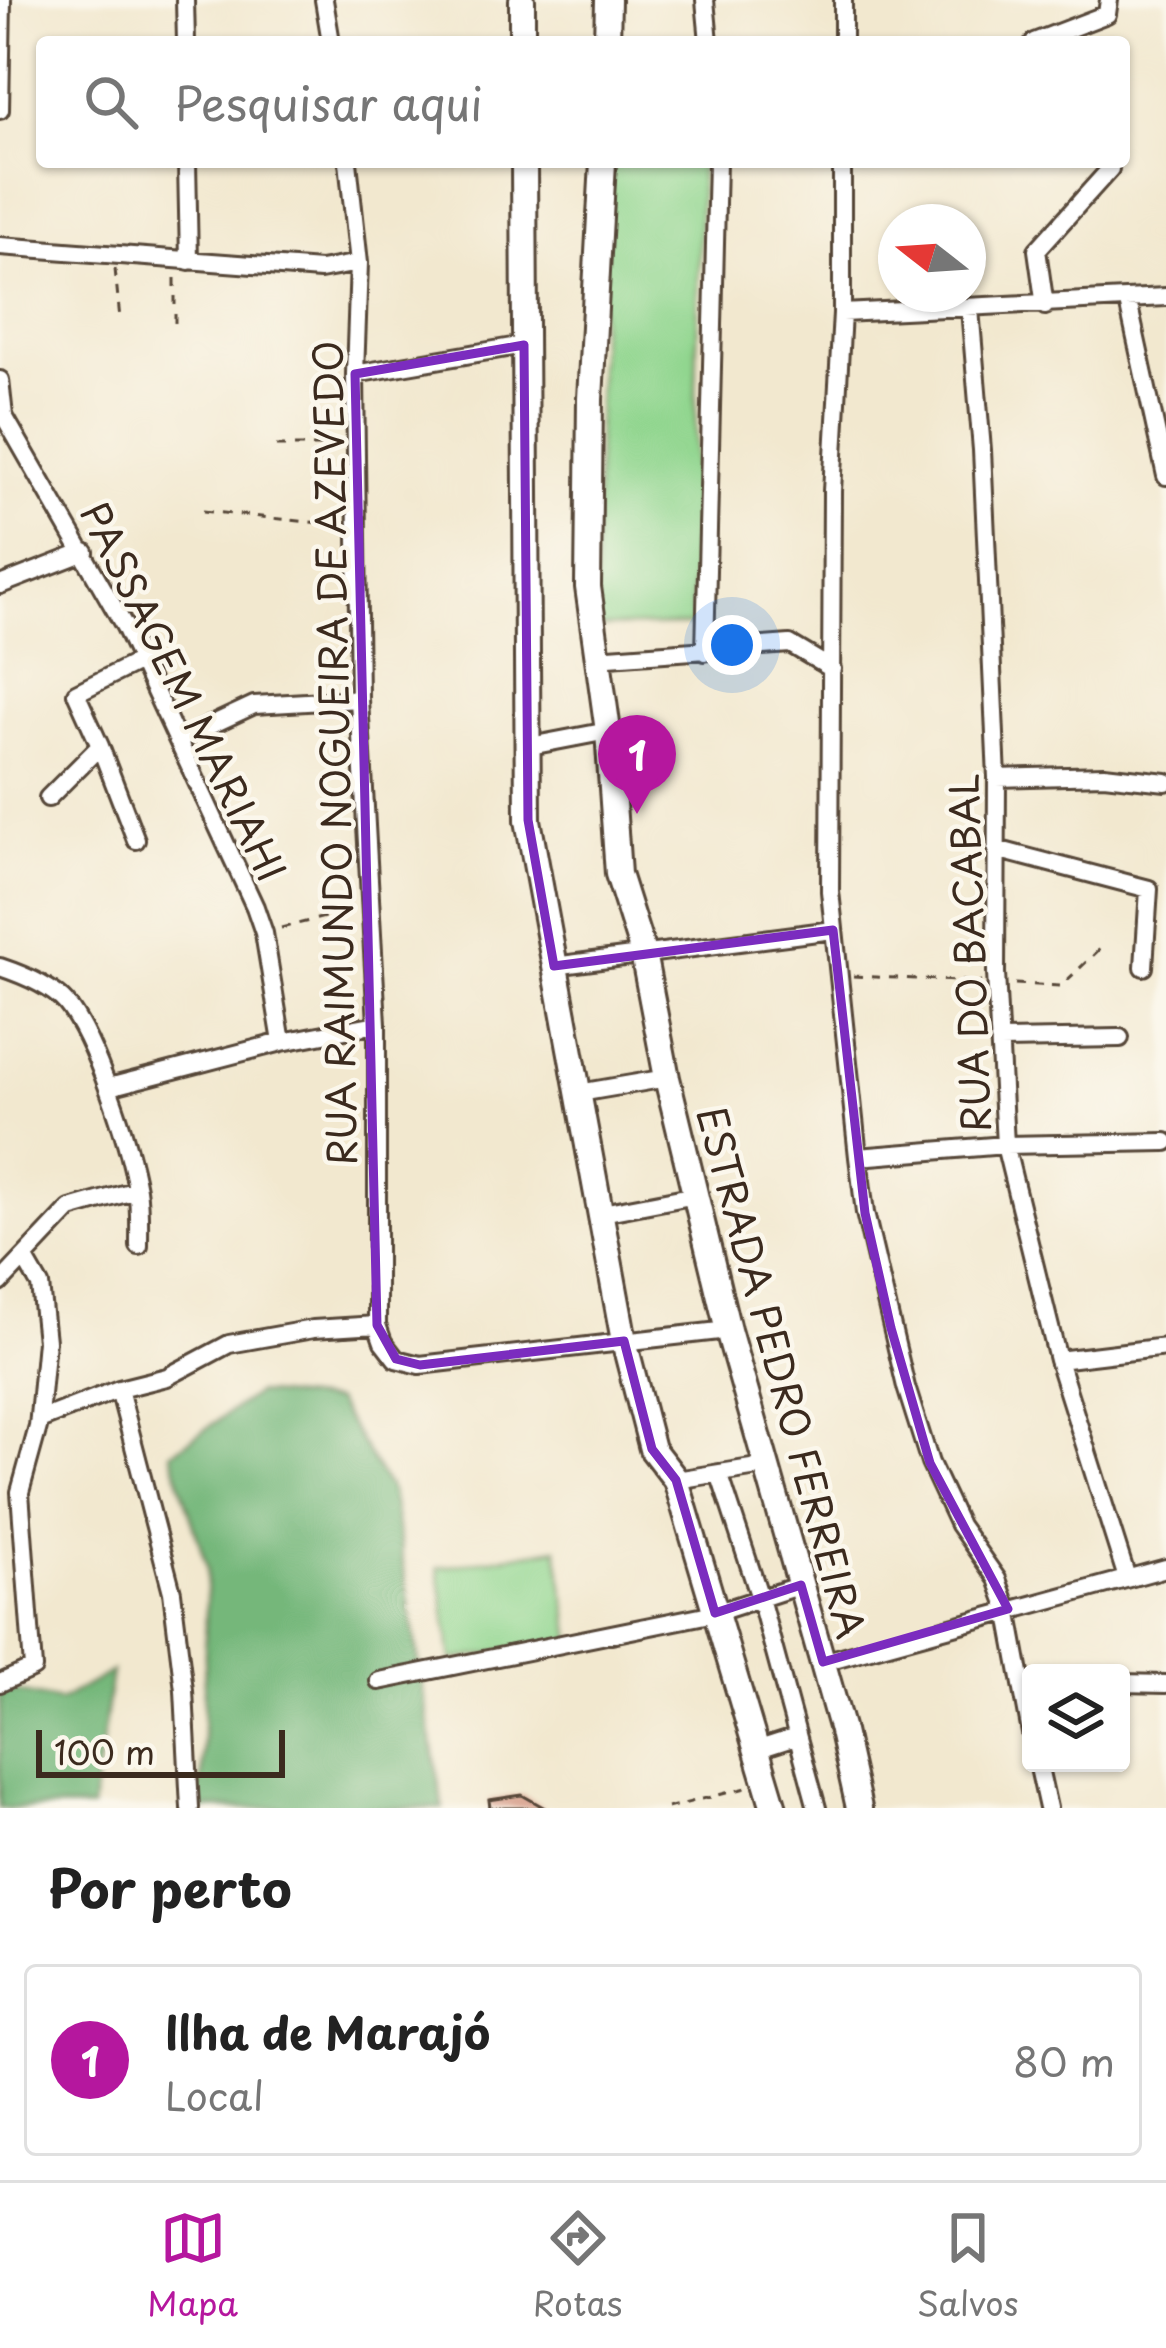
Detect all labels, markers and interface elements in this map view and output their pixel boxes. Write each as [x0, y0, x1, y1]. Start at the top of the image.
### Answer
search box [36, 36, 1130, 168]
text: Pesquisar aqui [174, 68, 483, 136]
icon: search [78, 69, 144, 135]
north arrow [878, 204, 986, 312]
street label: RUA RAIMUNDO NOGUEIRA DE AZEVEDO [296, 340, 370, 1166]
street label: PASSAGEM MARIAHI [67, 491, 303, 891]
your location [702, 615, 762, 675]
pin: 1 [598, 715, 676, 814]
street label: RUA DO BACABAL [932, 773, 1004, 1133]
street label: ESTRADA PEDRO FERREIRA [684, 1099, 882, 1645]
map controls [1022, 1664, 1130, 1772]
button: layers [1022, 1664, 1130, 1772]
scale bar [36, 1724, 285, 1777]
text: 100 m [54, 1726, 155, 1776]
text: Por perto [48, 1848, 292, 1925]
text: Ilha de Marajó [165, 1997, 490, 2065]
text: 1 [81, 2031, 99, 2090]
text: 80 m [1013, 2031, 1115, 2090]
text: Local [165, 2065, 264, 2124]
tab: Mapa [147, 2205, 238, 2327]
tab: Rotas [533, 2205, 622, 2327]
tab: Salvos [917, 2205, 1019, 2327]

